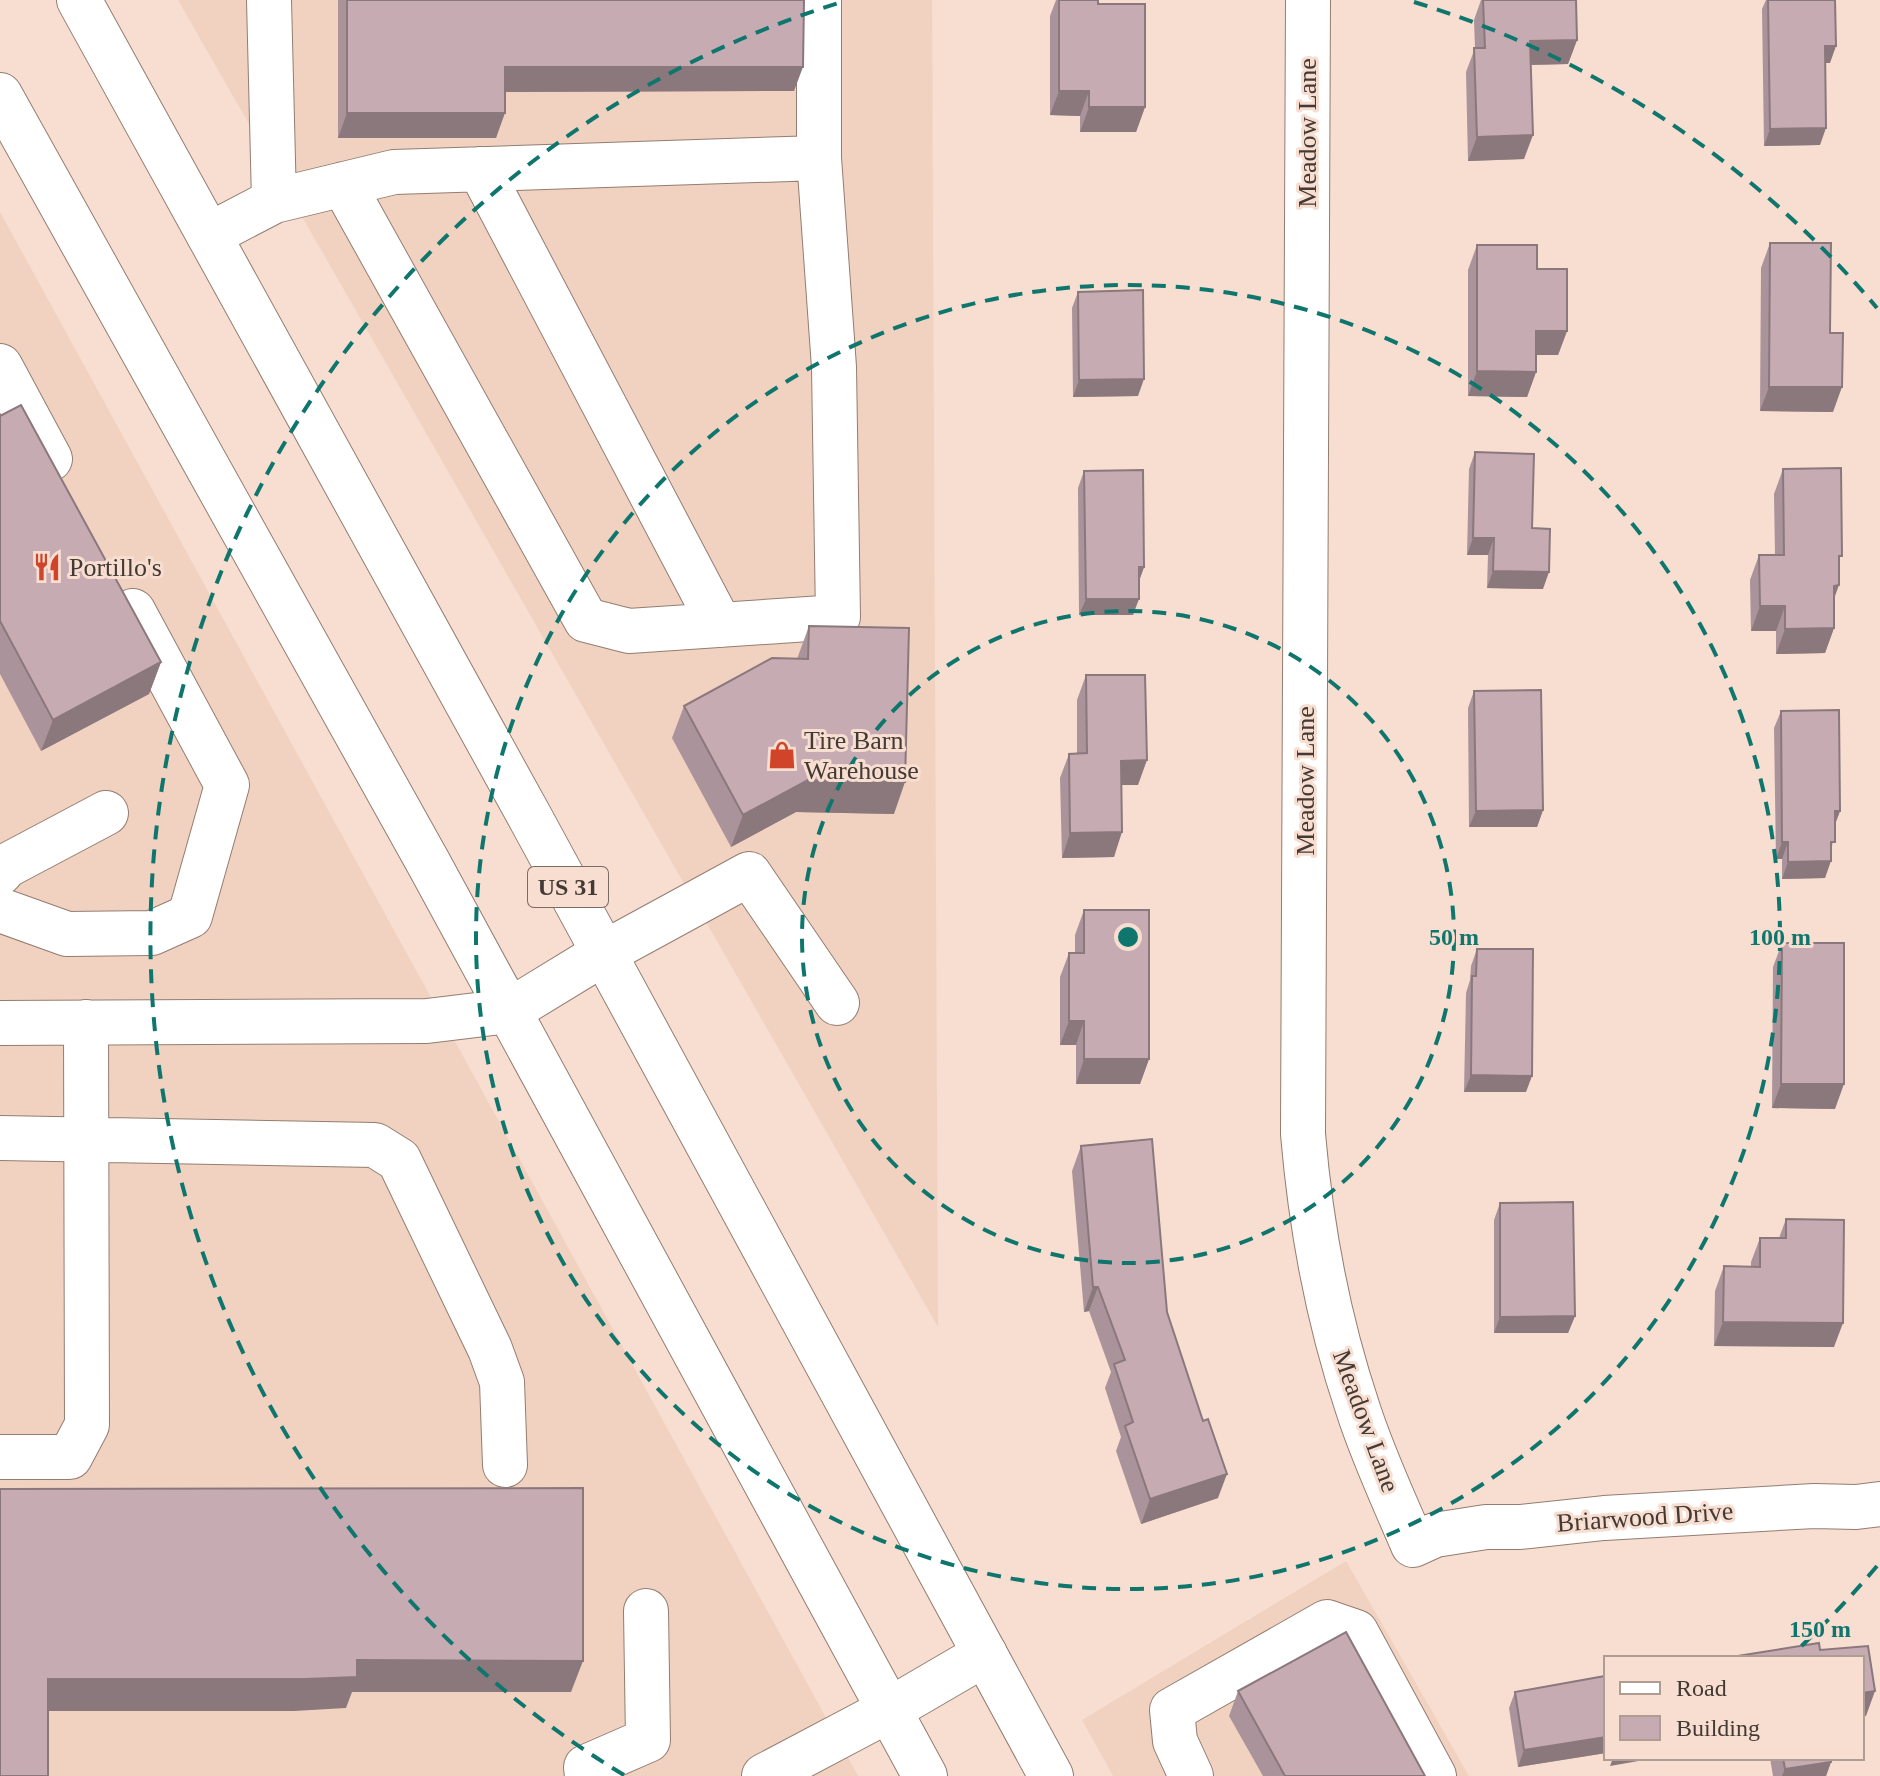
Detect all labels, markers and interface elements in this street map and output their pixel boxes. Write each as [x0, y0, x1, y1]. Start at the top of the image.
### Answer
street label: Meadow Lane [1293, 58, 1322, 208]
restaurant icon: Portillo's [32, 552, 62, 582]
place label: Portillo's [69, 553, 162, 582]
street label: Meadow Lane [1291, 706, 1320, 856]
place label: Tire Barn Warehouse [804, 726, 919, 785]
shop icon: Tire Barn Warehouse [767, 740, 797, 770]
road number: US 31 [528, 867, 608, 907]
centre of rings [1114, 923, 1142, 951]
text: 50 m [1429, 924, 1479, 950]
text: 100 m [1749, 924, 1811, 950]
street label: Meadow Lane [1327, 1346, 1405, 1496]
street label: Briarwood Drive [1556, 1496, 1734, 1538]
text: 150 m [1789, 1616, 1851, 1642]
legend [1604, 1656, 1864, 1760]
text: Road [1676, 1675, 1727, 1701]
text: Building [1676, 1715, 1760, 1741]

